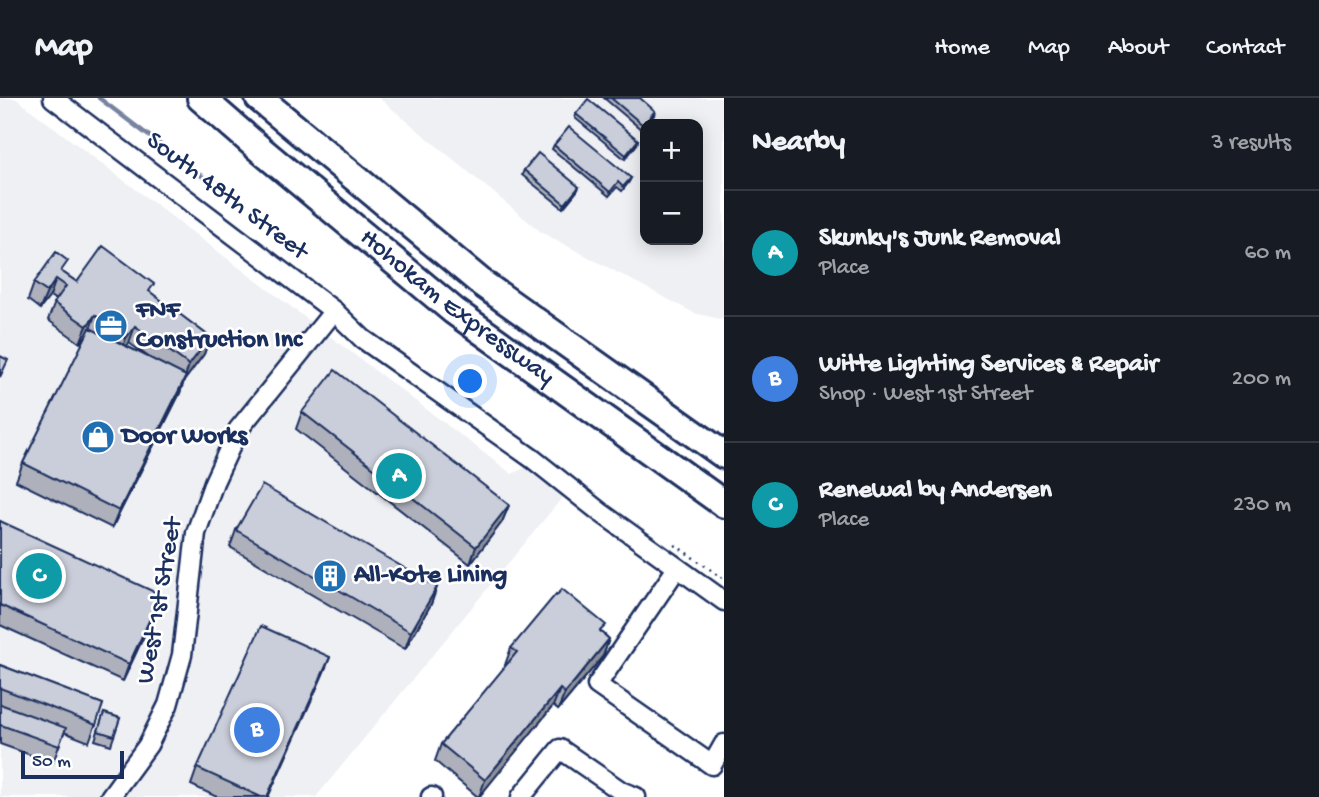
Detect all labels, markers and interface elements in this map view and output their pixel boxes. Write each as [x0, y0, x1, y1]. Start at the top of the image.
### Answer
text: Map [35, 29, 92, 67]
text: Home [934, 34, 990, 63]
text: Map [1028, 34, 1070, 63]
text: About [1108, 34, 1168, 63]
text: Contact [1206, 34, 1284, 63]
map controls [640, 119, 703, 245]
button: + [640, 119, 703, 182]
street label: South 48th Street [139, 126, 315, 270]
text: Nearby [752, 126, 845, 161]
text: 3 results [1211, 130, 1291, 157]
button: − [640, 182, 703, 245]
street label: Hohokam Expressway [353, 223, 560, 393]
text: Skunky's Junk Removal [819, 224, 1061, 255]
text: A [768, 240, 782, 267]
text: 60 m [1245, 240, 1291, 267]
text: Place [819, 255, 869, 282]
place label: FNF Construction Inc [135, 296, 304, 357]
office icon: FNF Construction Inc [92, 307, 130, 345]
text: Witte Lighting Services & Repair [819, 350, 1158, 381]
your location [453, 364, 487, 398]
text: B [769, 366, 781, 393]
text: 200 m [1232, 366, 1291, 393]
text: Shop · West 1st Street [819, 381, 1032, 408]
shop icon: Door Works [79, 418, 117, 456]
place label: Door Works [120, 422, 249, 453]
pin: A [376, 450, 422, 502]
text: Renewal by Andersen [819, 476, 1052, 507]
text: C [769, 492, 781, 519]
text: 230 m [1233, 492, 1291, 519]
text: Place [819, 507, 869, 534]
street label: West 1st Street [131, 513, 191, 686]
pin: C [16, 550, 62, 602]
building icon: All-Kote Lining [311, 557, 349, 595]
place label: All-Kote Lining [353, 561, 507, 592]
pin: B [234, 704, 280, 756]
scale bar [21, 748, 124, 780]
text: 50 m [32, 751, 71, 774]

